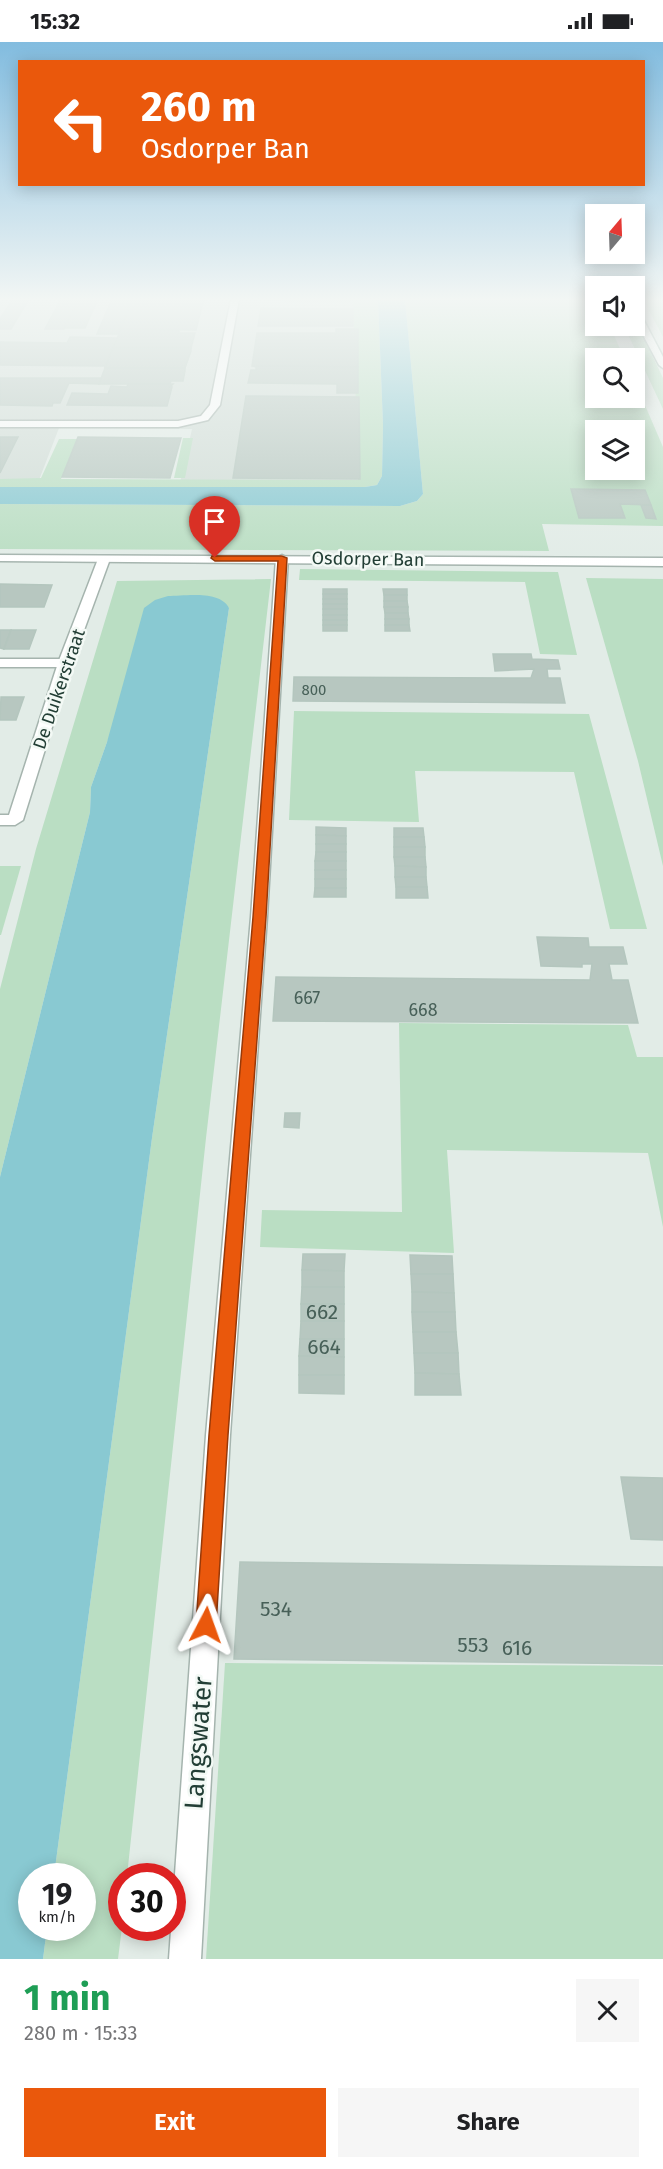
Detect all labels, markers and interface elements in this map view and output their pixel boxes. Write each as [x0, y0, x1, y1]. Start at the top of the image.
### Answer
text: 15:32 [30, 8, 80, 35]
text: 260 m [141, 82, 256, 132]
icon: left [42, 84, 120, 162]
text: Osdorper Ban [141, 133, 310, 165]
north arrow [585, 204, 645, 264]
map controls [585, 204, 645, 480]
button: sound [585, 276, 645, 336]
button: search [585, 348, 645, 408]
button: layers [585, 420, 645, 480]
pin [189, 496, 240, 558]
icon: arrive [198, 505, 231, 538]
street label: Osdorper Ban [312, 547, 424, 571]
street label: De Duikerstraat [28, 625, 90, 752]
house number: 800 [301, 681, 327, 699]
house number: 667 [294, 987, 320, 1009]
house number: 668 [408, 999, 438, 1021]
house number: 662 [306, 1299, 338, 1325]
house number: 664 [307, 1334, 341, 1360]
position arrow [174, 1593, 238, 1657]
house number: 534 [260, 1596, 292, 1622]
house number: 553 [457, 1632, 489, 1658]
house number: 616 [502, 1635, 532, 1661]
street label: Langswater [178, 1676, 219, 1810]
speed limit sign: 30 [108, 1863, 186, 1941]
text: 19 [42, 1877, 72, 1913]
text: km/h [38, 1908, 76, 1926]
text: 1 min [24, 1976, 111, 2020]
button: close [576, 1979, 639, 2042]
text: 280 m · 15:33 [24, 2021, 138, 2045]
button: Exit [24, 2088, 326, 2157]
button: Share [338, 2088, 639, 2157]

